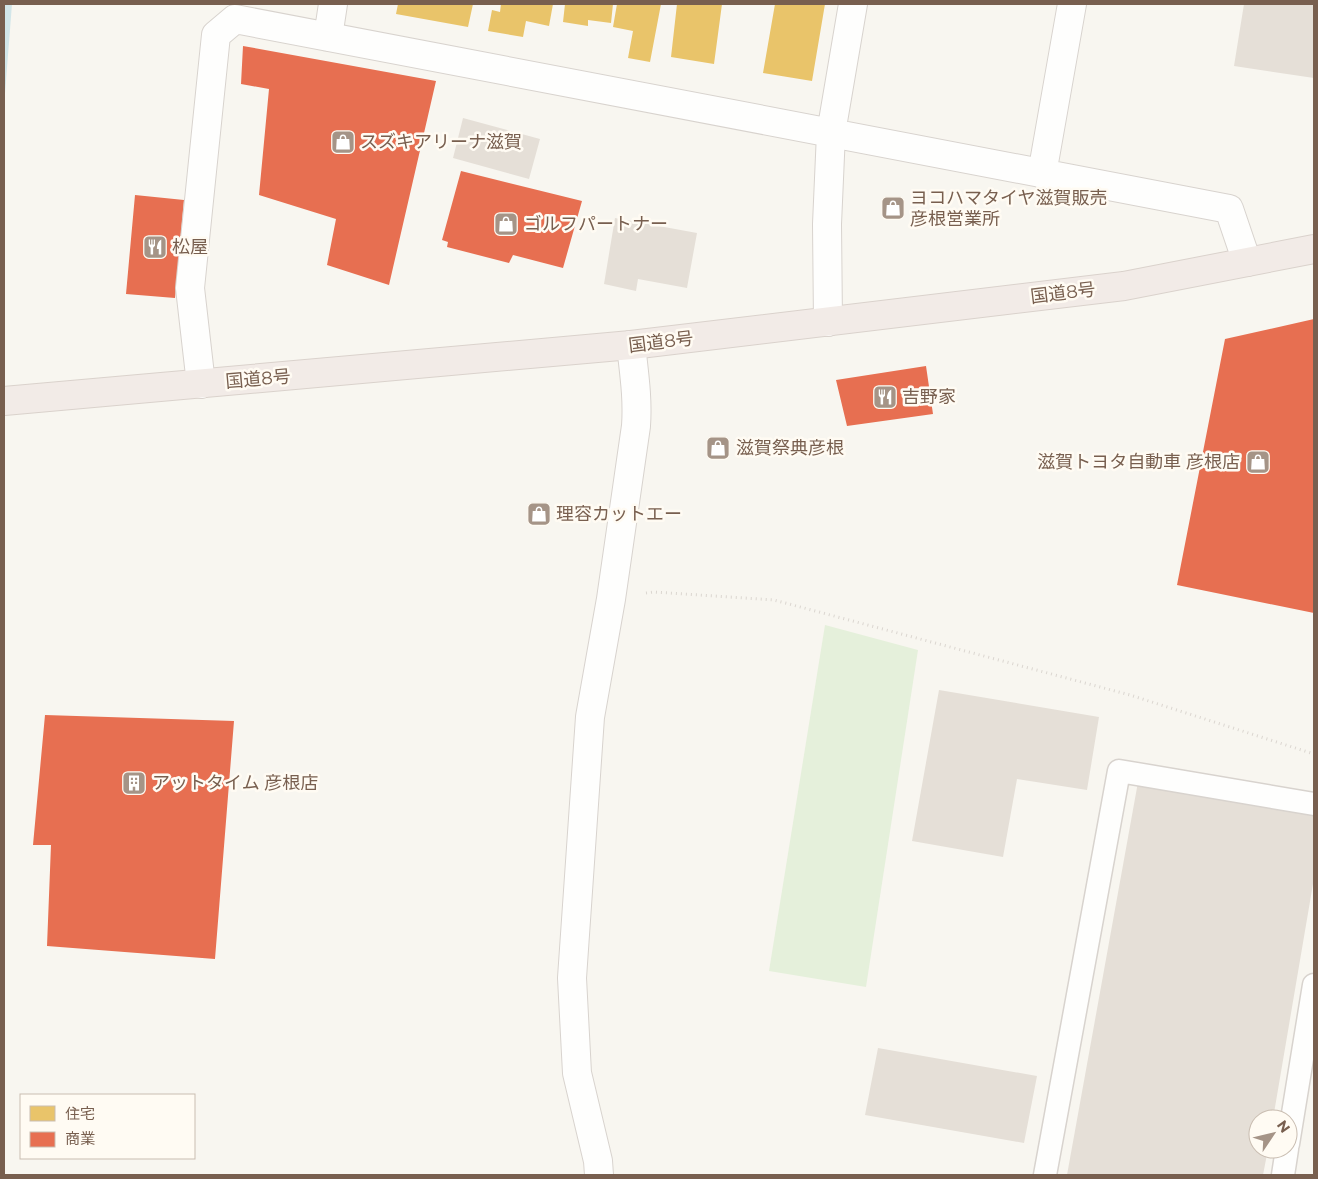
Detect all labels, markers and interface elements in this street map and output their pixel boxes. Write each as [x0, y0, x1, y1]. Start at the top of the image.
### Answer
shop icon: スズキアリーナ滋賀 [330, 129, 356, 155]
place label: スズキアリーナ滋賀 [360, 131, 522, 153]
place label: ヨコハマタイヤ滋賀販売 彦根営業所 [910, 187, 1107, 230]
shop icon: ヨコハマタイヤ滋賀販売 彦根営業所 [880, 195, 906, 221]
shop icon: ゴルフパートナー [493, 211, 519, 237]
place label: ゴルフパートナー [524, 213, 668, 235]
restaurant icon: 松屋 [142, 234, 168, 260]
place label: 松屋 [172, 236, 208, 258]
street label: 国道8号 [1029, 278, 1097, 308]
street label: 国道8号 [627, 327, 695, 357]
street label: 国道8号 [224, 365, 292, 393]
restaurant icon: 吉野家 [872, 384, 898, 410]
place label: 吉野家 [902, 386, 956, 408]
shop icon: 滋賀祭典彦根 [705, 435, 731, 461]
place label: 滋賀祭典彦根 [736, 437, 844, 459]
shop icon: 滋賀トヨタ自動車 彦根店 [1245, 449, 1271, 475]
place label: 滋賀トヨタ自動車 彦根店 [1037, 451, 1240, 473]
shop icon: 理容カットエー [526, 501, 552, 527]
place label: 理容カットエー [556, 503, 682, 525]
building icon: アットタイム 彦根店 [121, 770, 147, 796]
place label: アットタイム 彦根店 [152, 772, 318, 794]
legend [20, 1094, 195, 1159]
text: 住宅 [65, 1104, 95, 1123]
north arrow [1248, 1109, 1298, 1159]
text: N [1273, 1117, 1294, 1136]
text: 商業 [65, 1129, 95, 1148]

